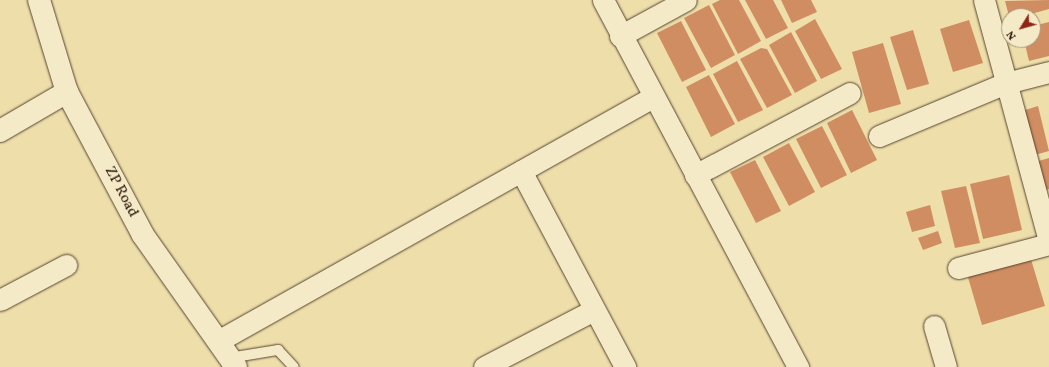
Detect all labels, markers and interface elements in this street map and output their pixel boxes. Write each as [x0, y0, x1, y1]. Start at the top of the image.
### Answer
north arrow [1001, 8, 1041, 48]
text: N [1003, 27, 1020, 43]
street label: ZP Road [100, 163, 142, 221]

